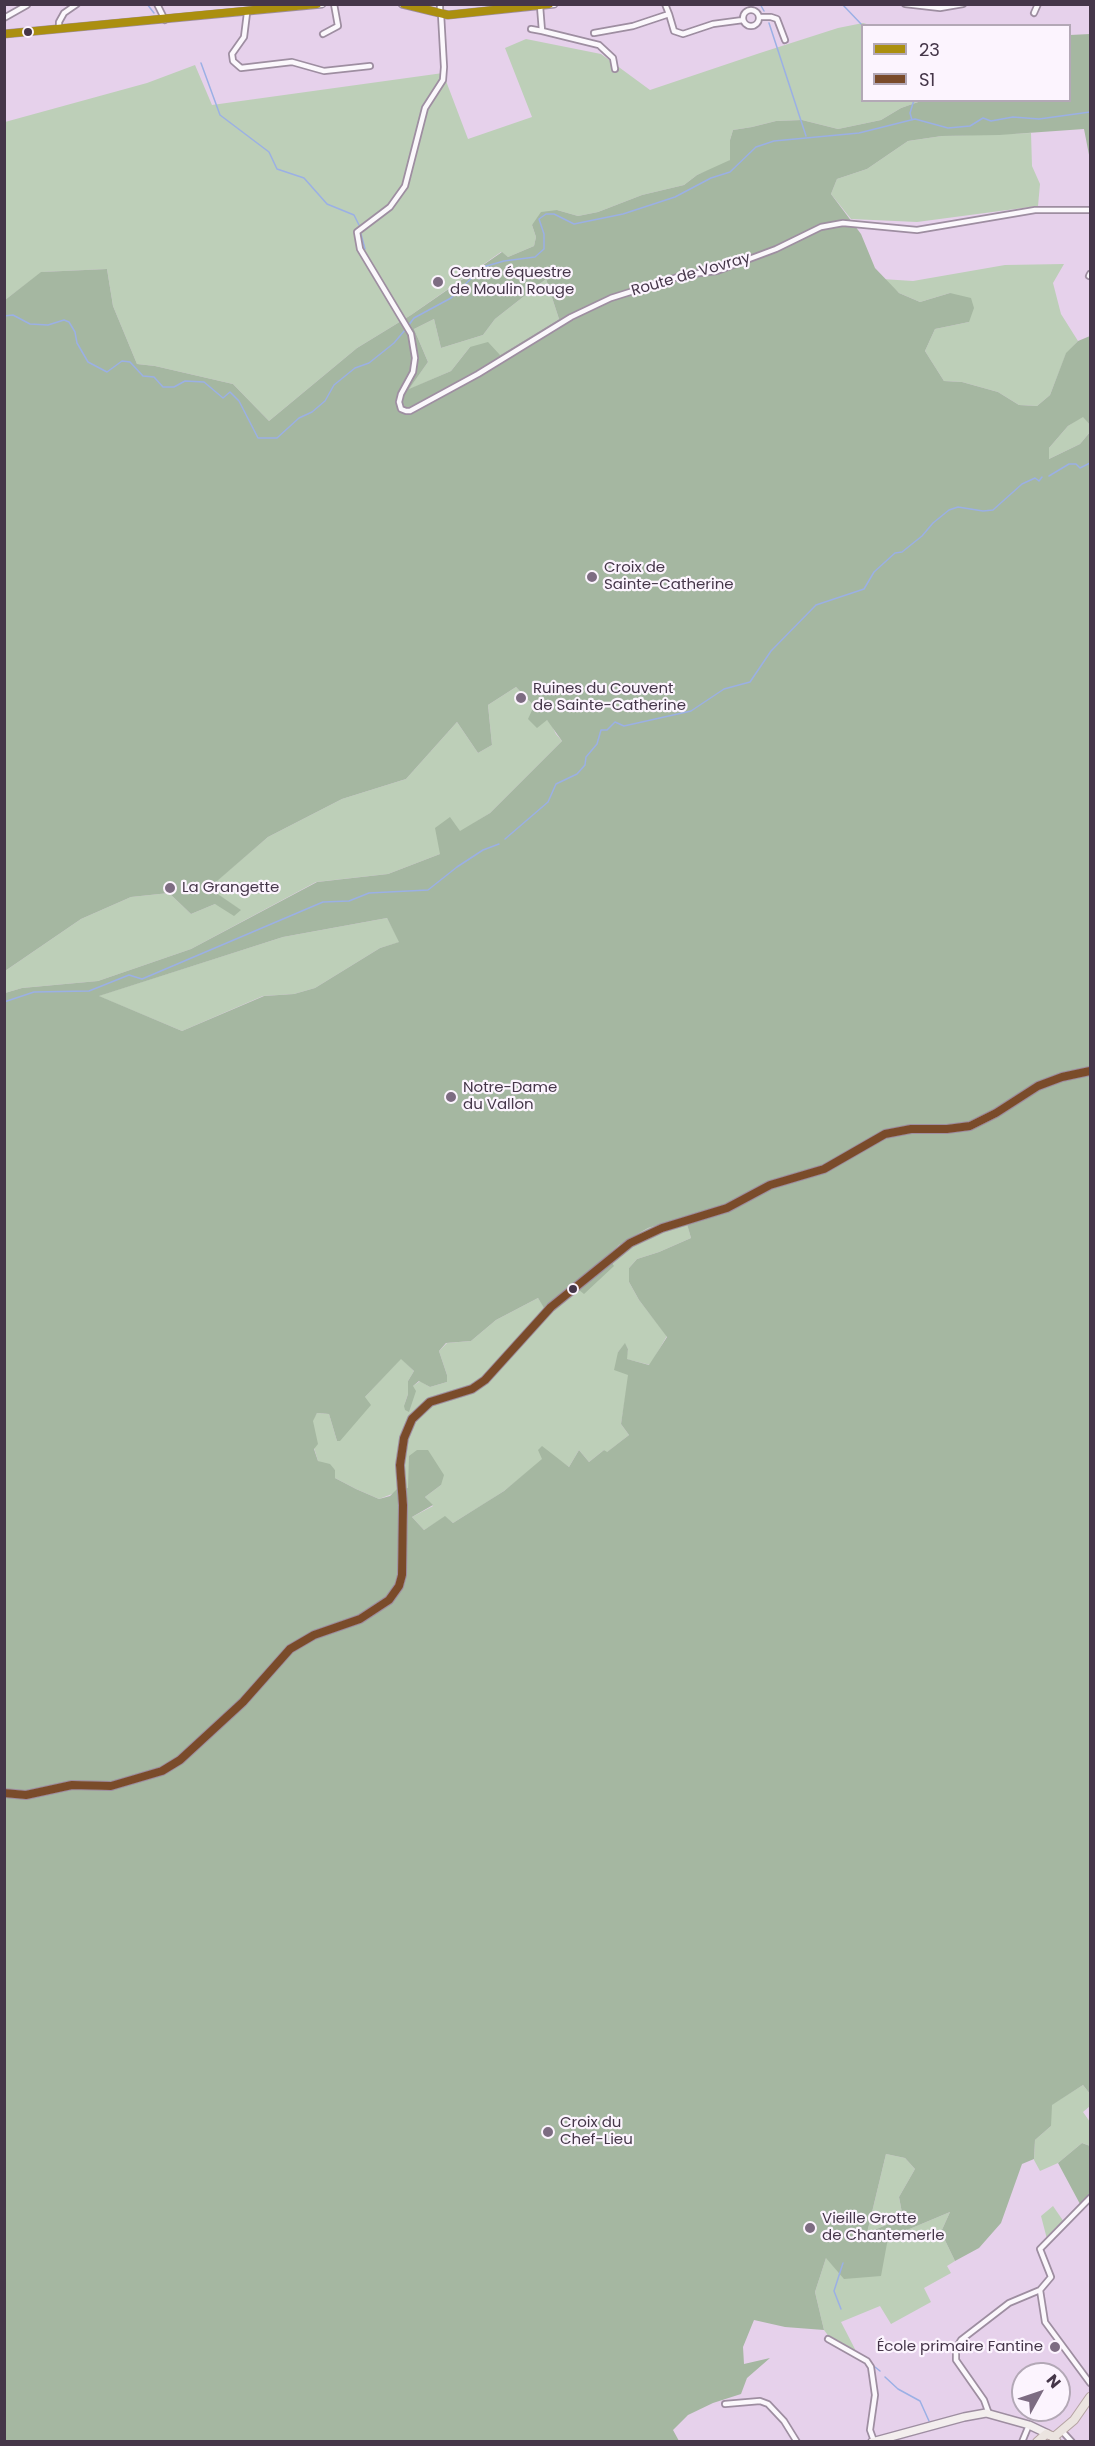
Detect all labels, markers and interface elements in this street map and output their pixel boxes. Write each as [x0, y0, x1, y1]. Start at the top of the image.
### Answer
legend [861, 24, 1071, 102]
unlabelled marker [22, 26, 34, 38]
text: 23 [919, 37, 940, 62]
text: S1 [919, 67, 935, 92]
street label: Route de Vovray [629, 249, 753, 301]
place label: Centre équestre de Moulin Rouge [450, 264, 574, 299]
marker: Centre équestre de Moulin Rouge [431, 275, 445, 289]
place label: Croix de Sainte-Catherine [604, 559, 734, 594]
marker: Croix de Sainte-Catherine [585, 570, 599, 584]
place label: Ruines du Couvent de Sainte-Catherine [533, 680, 686, 715]
marker: Ruines du Couvent de Sainte-Catherine [514, 691, 528, 705]
place label: La Grangette [182, 879, 279, 897]
marker: La Grangette [163, 881, 177, 895]
place label: Notre-Dame du Vallon [463, 1079, 557, 1114]
marker: Notre-Dame du Vallon [444, 1090, 458, 1104]
unlabelled marker [567, 1283, 579, 1295]
place label: Croix du Chef-Lieu [560, 2114, 633, 2149]
marker: Croix du Chef-Lieu [541, 2125, 555, 2139]
place label: Vieille Grotte de Chantemerle [822, 2210, 944, 2245]
marker: Vieille Grotte de Chantemerle [803, 2221, 817, 2235]
place label: École primaire Fantine [877, 2338, 1043, 2356]
marker: École primaire Fantine [1048, 2340, 1062, 2354]
north arrow [1011, 2362, 1071, 2422]
text: N [1041, 2369, 1066, 2393]

